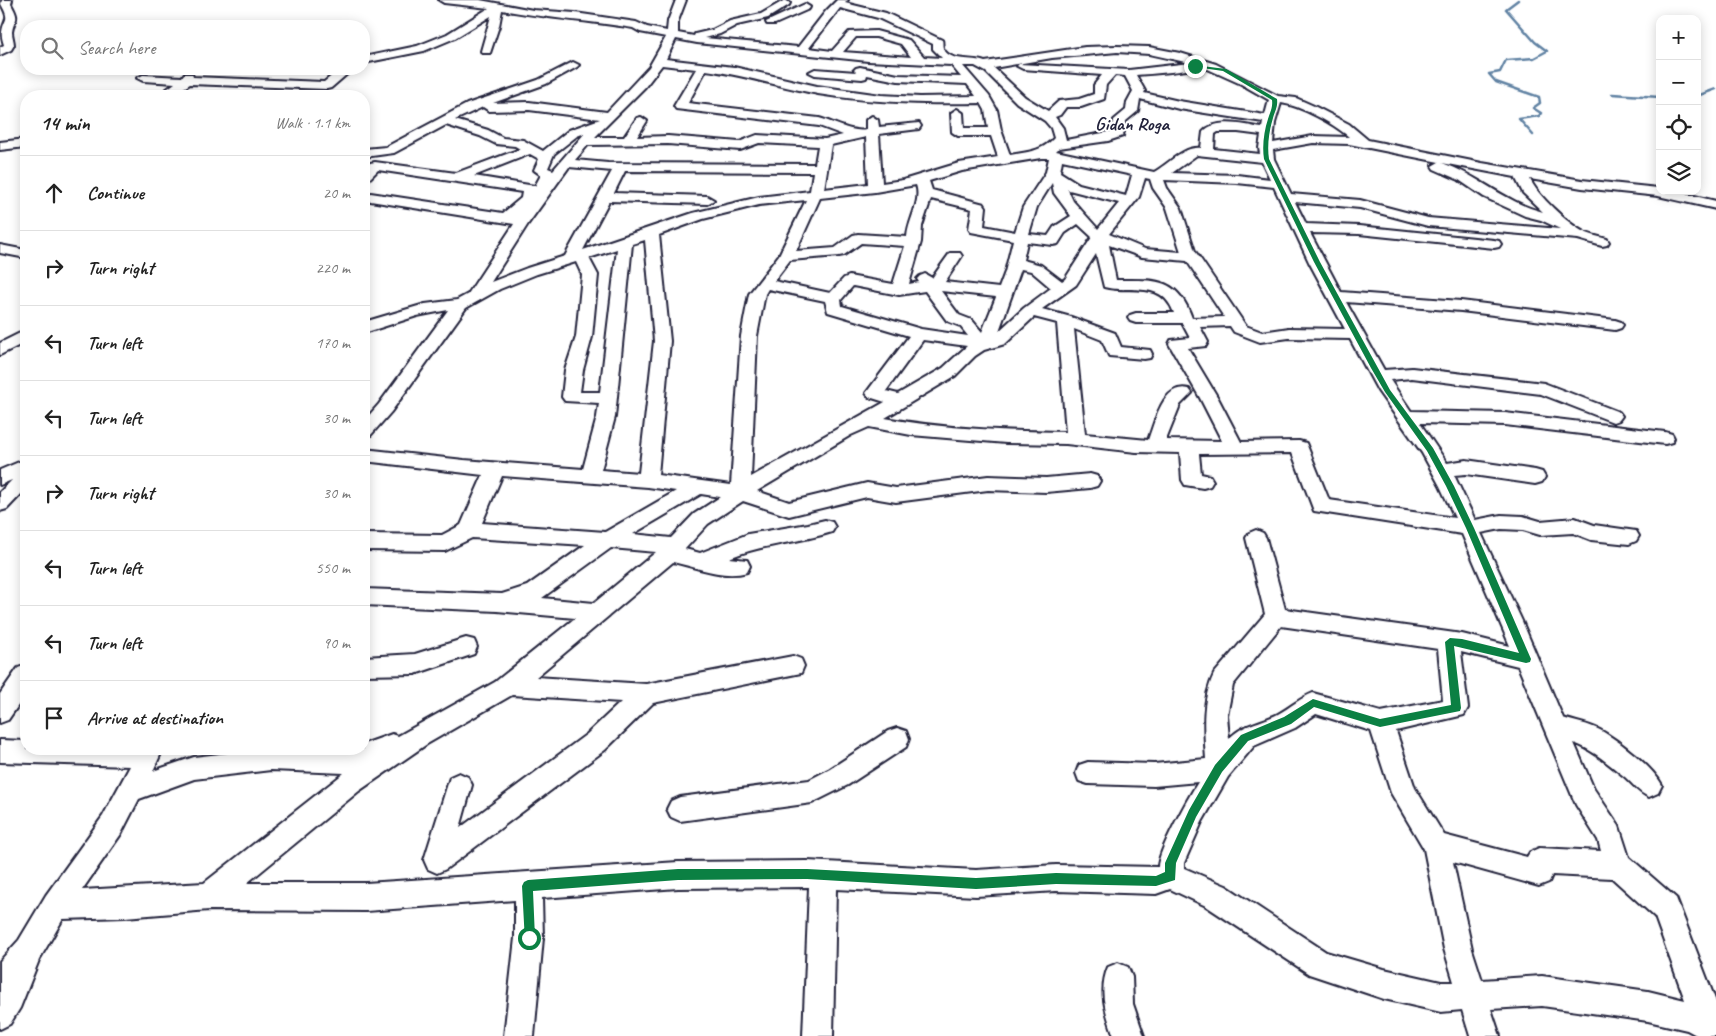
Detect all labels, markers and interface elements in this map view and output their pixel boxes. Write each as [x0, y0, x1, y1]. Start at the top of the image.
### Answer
map controls [1656, 15, 1701, 195]
button: + [1656, 15, 1701, 60]
search box [20, 20, 370, 75]
icon: search [38, 34, 66, 62]
text: Search here [78, 36, 155, 60]
route end [1184, 55, 1207, 78]
button: − [1656, 60, 1701, 105]
button: locate [1656, 105, 1701, 150]
text: 14 min [40, 110, 90, 136]
district label: Gidan Roga [1095, 112, 1170, 136]
text: Walk · 1.1 km [275, 113, 350, 133]
button: layers [1656, 150, 1701, 195]
icon: ahead [40, 179, 68, 207]
text: Continue [87, 181, 144, 205]
text: 20 m [323, 183, 350, 203]
icon: right [40, 254, 68, 282]
text: Turn right [87, 256, 154, 280]
text: 220 m [316, 258, 350, 278]
icon: left [40, 329, 68, 357]
text: Turn left [87, 331, 142, 355]
text: 170 m [316, 333, 350, 353]
icon: left [40, 404, 68, 432]
text: Turn left [87, 406, 142, 430]
text: 30 m [323, 408, 350, 428]
icon: right [40, 479, 68, 507]
text: Turn right [87, 481, 154, 505]
text: 30 m [323, 483, 350, 503]
icon: left [40, 554, 68, 582]
text: Turn left [87, 556, 142, 580]
text: 550 m [316, 558, 350, 578]
icon: left [40, 629, 68, 657]
text: Turn left [87, 631, 142, 655]
text: 90 m [323, 633, 350, 653]
icon: arrive [40, 704, 68, 732]
text: Arrive at destination [87, 706, 223, 730]
route start [518, 927, 541, 950]

